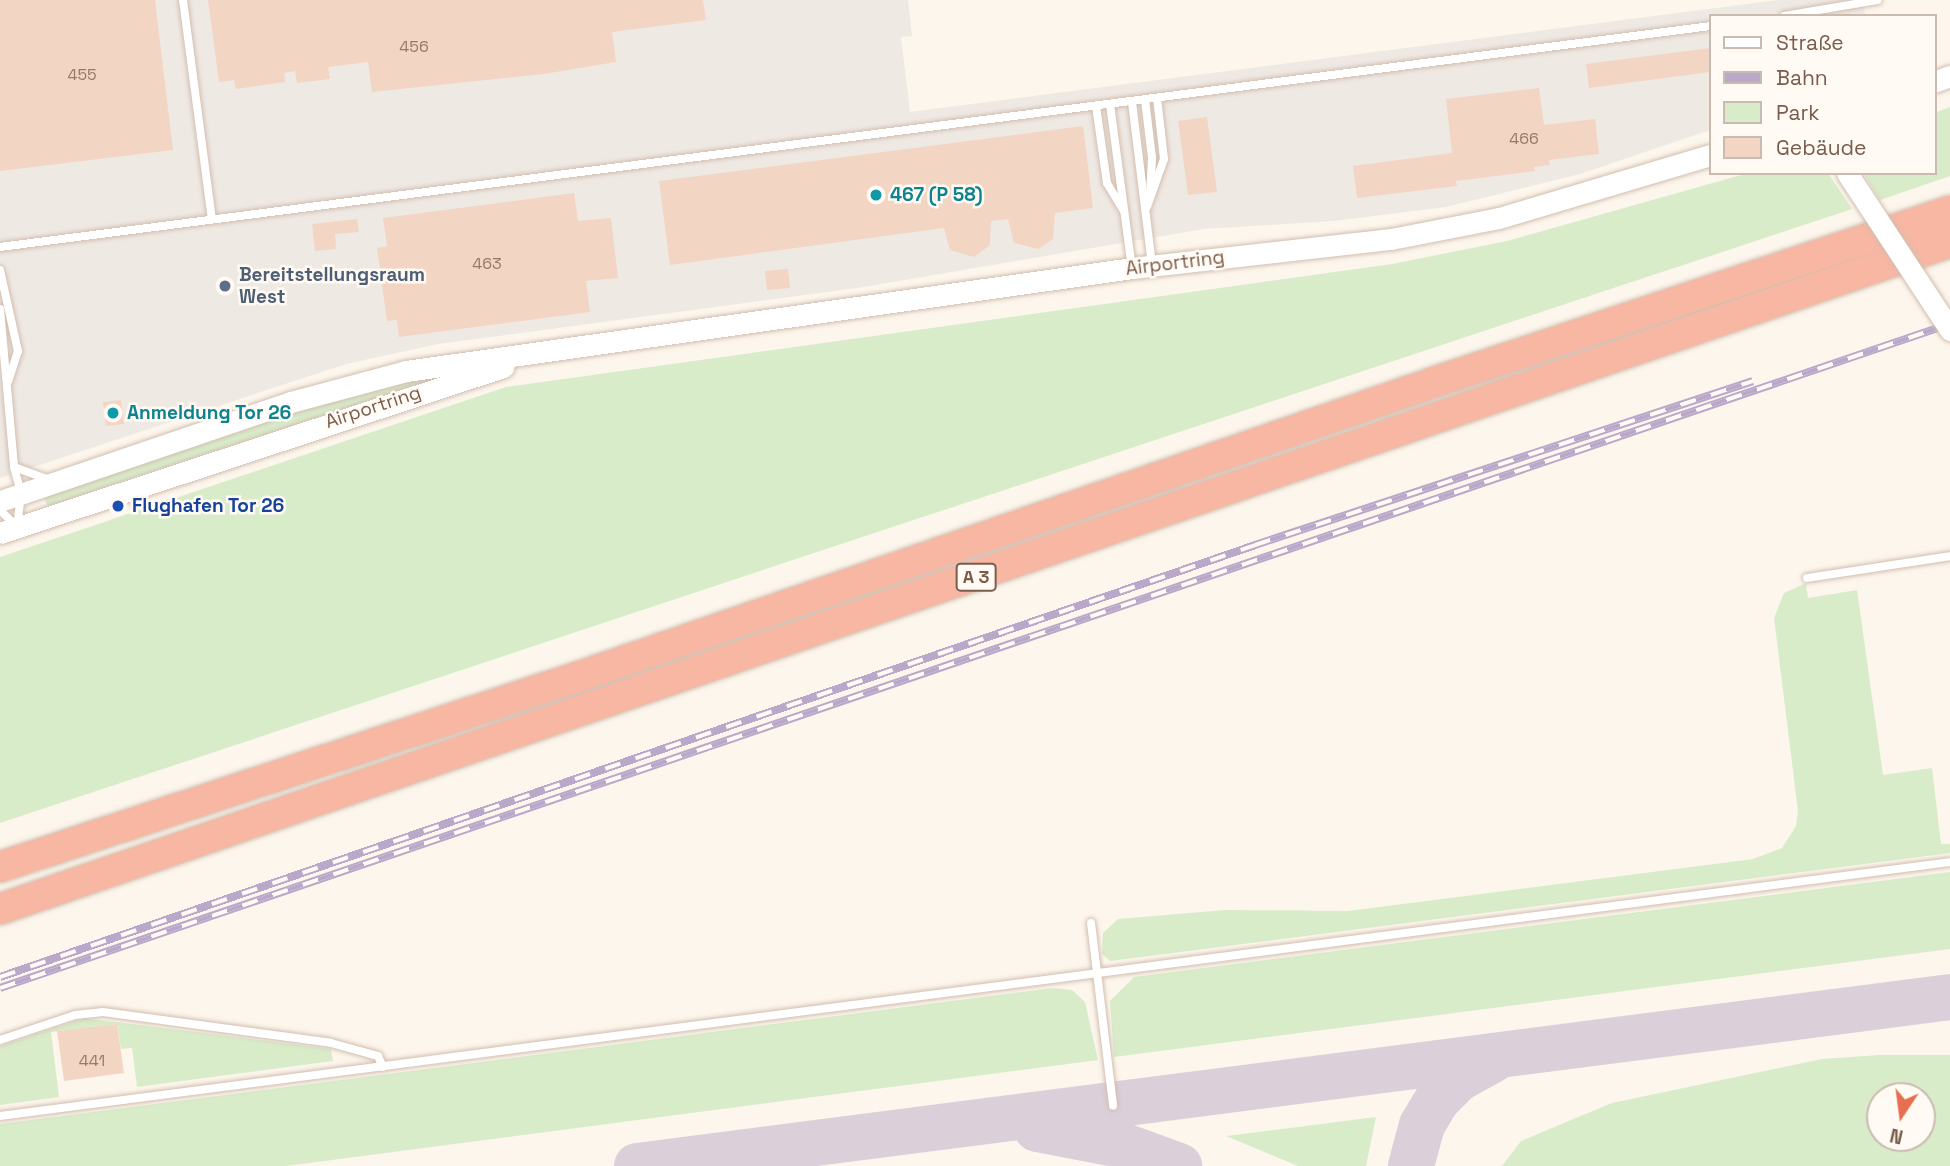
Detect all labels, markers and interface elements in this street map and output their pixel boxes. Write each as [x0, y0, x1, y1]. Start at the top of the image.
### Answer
legend [1708, 14, 1936, 175]
text: Straße [1776, 29, 1844, 56]
house number: 456 [399, 37, 429, 57]
text: Bahn [1776, 64, 1828, 91]
house number: 455 [67, 65, 97, 85]
text: Park [1776, 99, 1820, 126]
house number: 466 [1509, 129, 1539, 149]
text: Gebäude [1776, 134, 1866, 161]
place label: 467 (P 58) [890, 184, 983, 206]
marker: 467 (P 58) [868, 187, 884, 203]
street label: Airportring [1124, 246, 1226, 280]
house number: 463 [472, 254, 502, 274]
place label: Bereitstellungsraum West [239, 264, 425, 308]
marker: Bereitstellungsraum West [217, 278, 233, 294]
street label: Airportring [322, 381, 424, 433]
place label: Anmeldung Tor 26 [127, 402, 292, 424]
marker: Anmeldung Tor 26 [105, 405, 121, 421]
place label: Flughafen Tor 26 [132, 495, 285, 517]
marker: Flughafen Tor 26 [110, 498, 126, 514]
road number: A 3 [955, 562, 997, 592]
house number: 441 [79, 1051, 105, 1071]
north arrow [1866, 1082, 1936, 1152]
text: N [1888, 1122, 1906, 1150]

